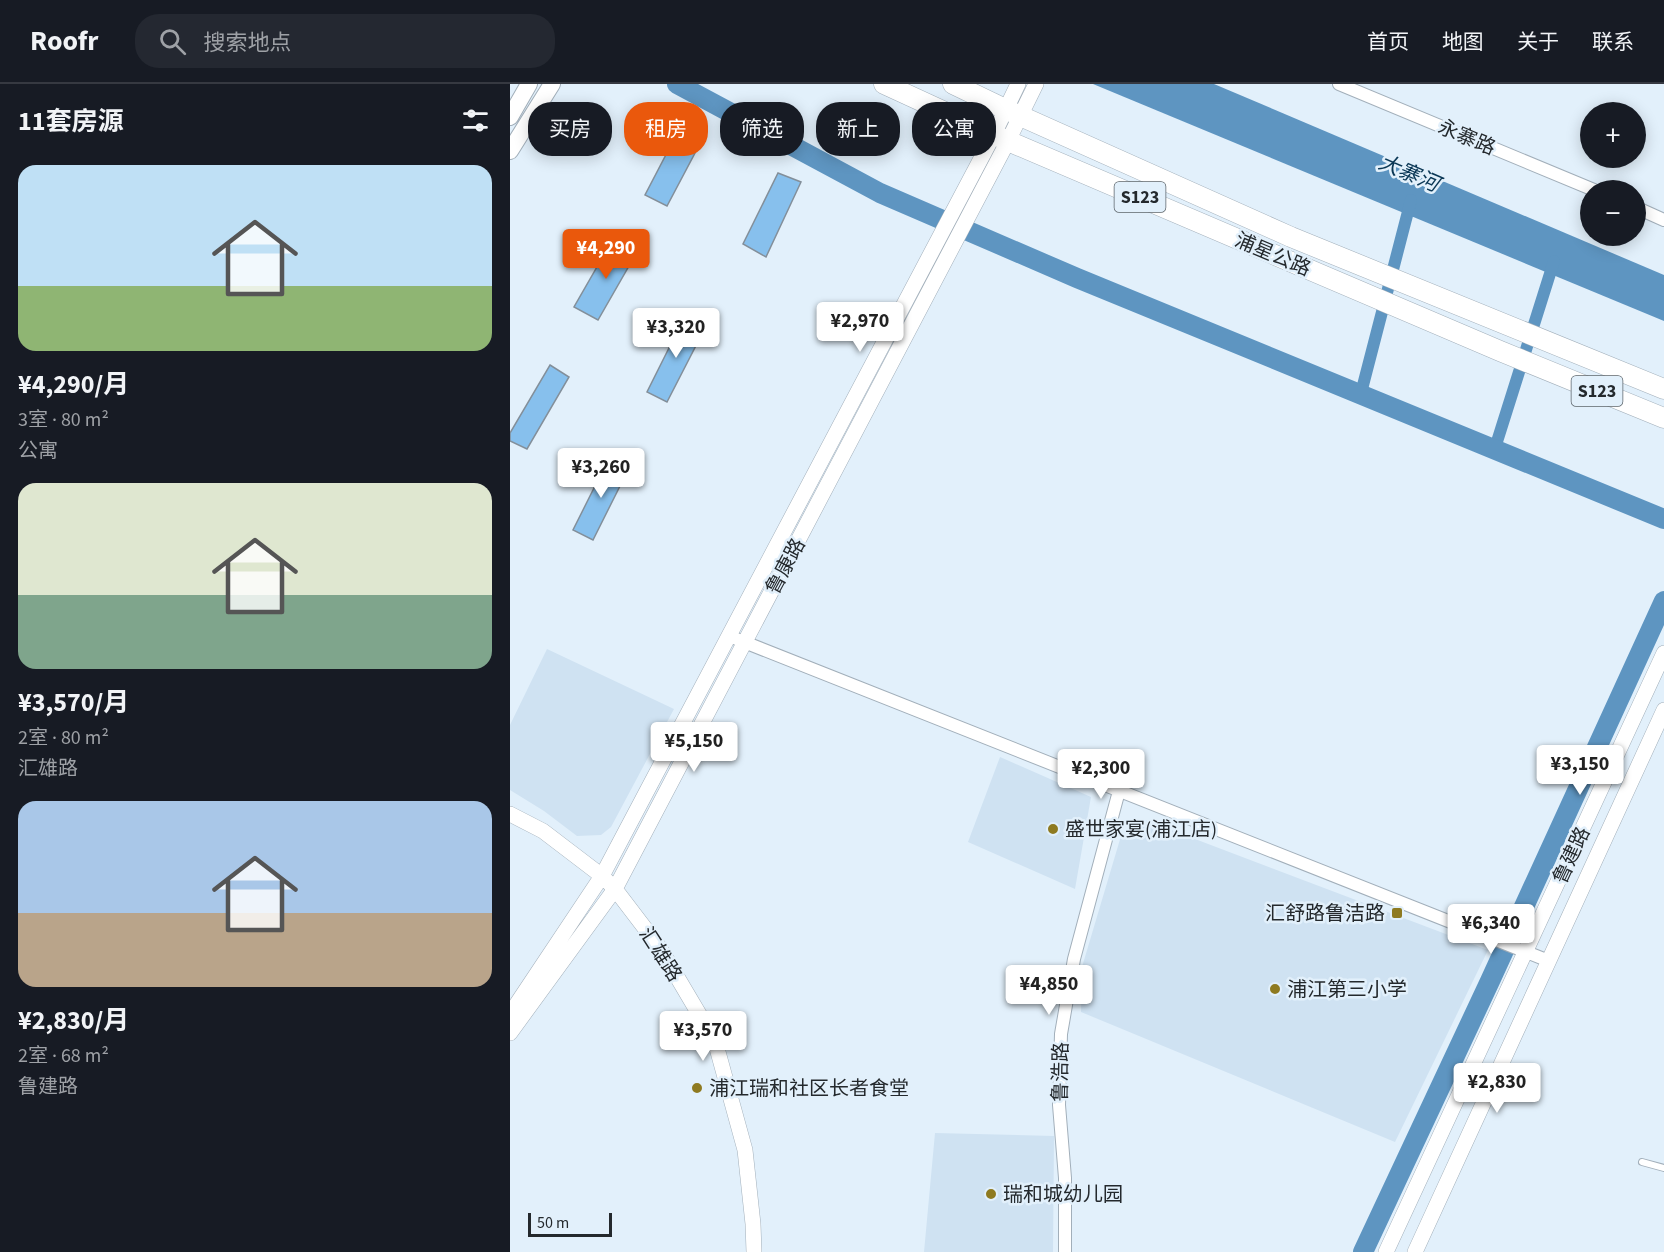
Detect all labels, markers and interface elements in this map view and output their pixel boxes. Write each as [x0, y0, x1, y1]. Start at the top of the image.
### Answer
search box [135, 14, 555, 68]
text: Roofr [30, 21, 99, 61]
icon: search [156, 25, 189, 58]
text: 搜索地点 [204, 27, 292, 59]
text: 首页 [1367, 27, 1409, 57]
text: 地图 [1442, 27, 1484, 57]
text: 关于 [1517, 27, 1559, 57]
text: 联系 [1592, 27, 1634, 57]
chip: 买房 [528, 102, 612, 156]
chip: 租房 [624, 102, 708, 156]
chip: 筛选 [720, 102, 804, 156]
chip: 新上 [816, 102, 900, 156]
chip: 公寓 [912, 102, 996, 156]
map controls [1580, 102, 1646, 246]
button: + [1580, 102, 1646, 168]
text: 11套房源 [18, 103, 123, 140]
icon: filters [459, 104, 492, 137]
street label: 永寨路 [1434, 113, 1500, 163]
water label: 大寨河 [1374, 147, 1448, 201]
button: − [1580, 180, 1646, 246]
road number: S123 [1114, 182, 1166, 212]
icon: home [201, 204, 309, 312]
street label: 浦星公路 [1230, 226, 1315, 283]
pin: ¥4,290 [557, 229, 655, 280]
text: ¥4,290 [577, 234, 635, 262]
pin: ¥2,970 [811, 302, 909, 353]
text: ¥2,970 [831, 307, 889, 335]
pin: ¥3,320 [627, 308, 725, 359]
text: ¥3,320 [647, 313, 705, 341]
text: ¥4,290/月 [18, 366, 129, 403]
road number: S123 [1572, 376, 1622, 406]
text: 3室 · 80 m² [18, 406, 109, 434]
text: 公寓 [18, 437, 58, 465]
pin: ¥3,260 [552, 448, 650, 499]
text: ¥3,260 [572, 453, 630, 481]
icon: home [201, 522, 309, 630]
street label: 鲁康路 [759, 533, 812, 600]
text: ¥3,570/月 [18, 684, 129, 721]
pin: ¥5,150 [645, 722, 743, 773]
text: 2室 · 80 m² [18, 724, 109, 752]
text: ¥5,150 [665, 727, 723, 755]
pin: ¥3,150 [1531, 745, 1629, 796]
pin: ¥2,300 [1052, 749, 1150, 800]
text: ¥3,150 [1551, 750, 1609, 778]
text: ¥2,300 [1072, 754, 1130, 782]
text: 汇雄路 [18, 755, 78, 783]
place label: 盛世家宴(浦江店) [1065, 816, 1217, 844]
marker: 盛世家宴(浦江店) [1046, 822, 1060, 836]
street label: 鲁建路 [1547, 822, 1597, 889]
icon: home [201, 840, 309, 948]
place label: 汇舒路鲁洁路 [1265, 900, 1385, 928]
pin: ¥6,340 [1442, 904, 1540, 955]
marker: 汇舒路鲁洁路 [1390, 906, 1404, 920]
text: ¥6,340 [1462, 909, 1520, 937]
street label: 汇雄路 [632, 922, 688, 987]
pin: ¥4,850 [1000, 965, 1098, 1016]
text: ¥4,850 [1020, 970, 1078, 998]
place label: 浦江第三小学 [1287, 976, 1407, 1004]
marker: 浦江第三小学 [1268, 982, 1282, 996]
text: ¥2,830/月 [18, 1002, 129, 1039]
pin: ¥3,570 [654, 1011, 752, 1062]
text: ¥3,570 [674, 1016, 732, 1044]
text: 2室 · 68 m² [18, 1042, 109, 1070]
street label: 鲁浩路 [1046, 1042, 1076, 1102]
pin: ¥2,830 [1448, 1063, 1546, 1114]
text: ¥2,830 [1468, 1068, 1526, 1096]
text: 鲁建路 [18, 1073, 78, 1101]
place label: 浦江瑞和社区长者食堂 [709, 1075, 909, 1103]
marker: 浦江瑞和社区长者食堂 [690, 1081, 704, 1095]
place label: 瑞和城幼儿园 [1003, 1181, 1123, 1209]
marker: 瑞和城幼儿园 [984, 1187, 998, 1201]
scale bar [528, 1210, 612, 1238]
text: 50 m [537, 1212, 569, 1234]

